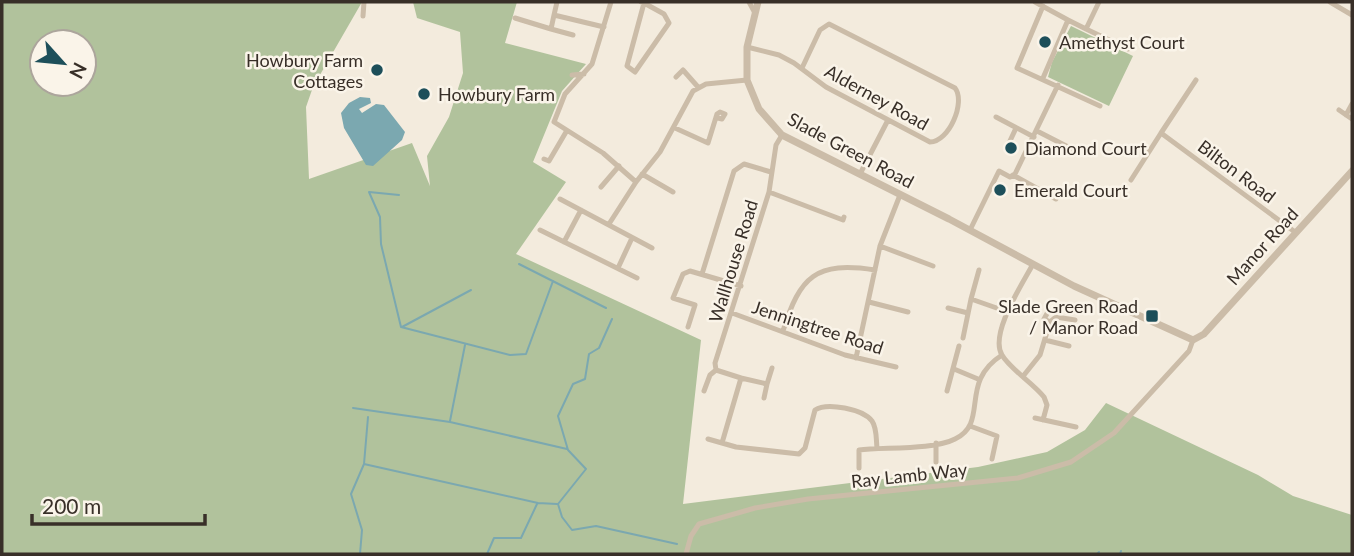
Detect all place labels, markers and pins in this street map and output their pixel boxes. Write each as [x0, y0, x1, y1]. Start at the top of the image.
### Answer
place label: Amethyst Court [1059, 31, 1185, 53]
marker: Amethyst Court [1037, 34, 1053, 50]
place label: Howbury Farm Cottages [246, 49, 363, 92]
marker: Howbury Farm Cottages [369, 62, 385, 78]
place label: Howbury Farm [438, 83, 555, 105]
marker: Howbury Farm [416, 86, 432, 102]
place label: Diamond Court [1025, 137, 1147, 159]
marker: Diamond Court [1003, 140, 1019, 156]
place label: Emerald Court [1014, 179, 1128, 201]
marker: Emerald Court [992, 182, 1008, 198]
place label: Slade Green Road / Manor Road [998, 295, 1138, 338]
marker: Slade Green Road / Manor Road [1144, 308, 1160, 324]

